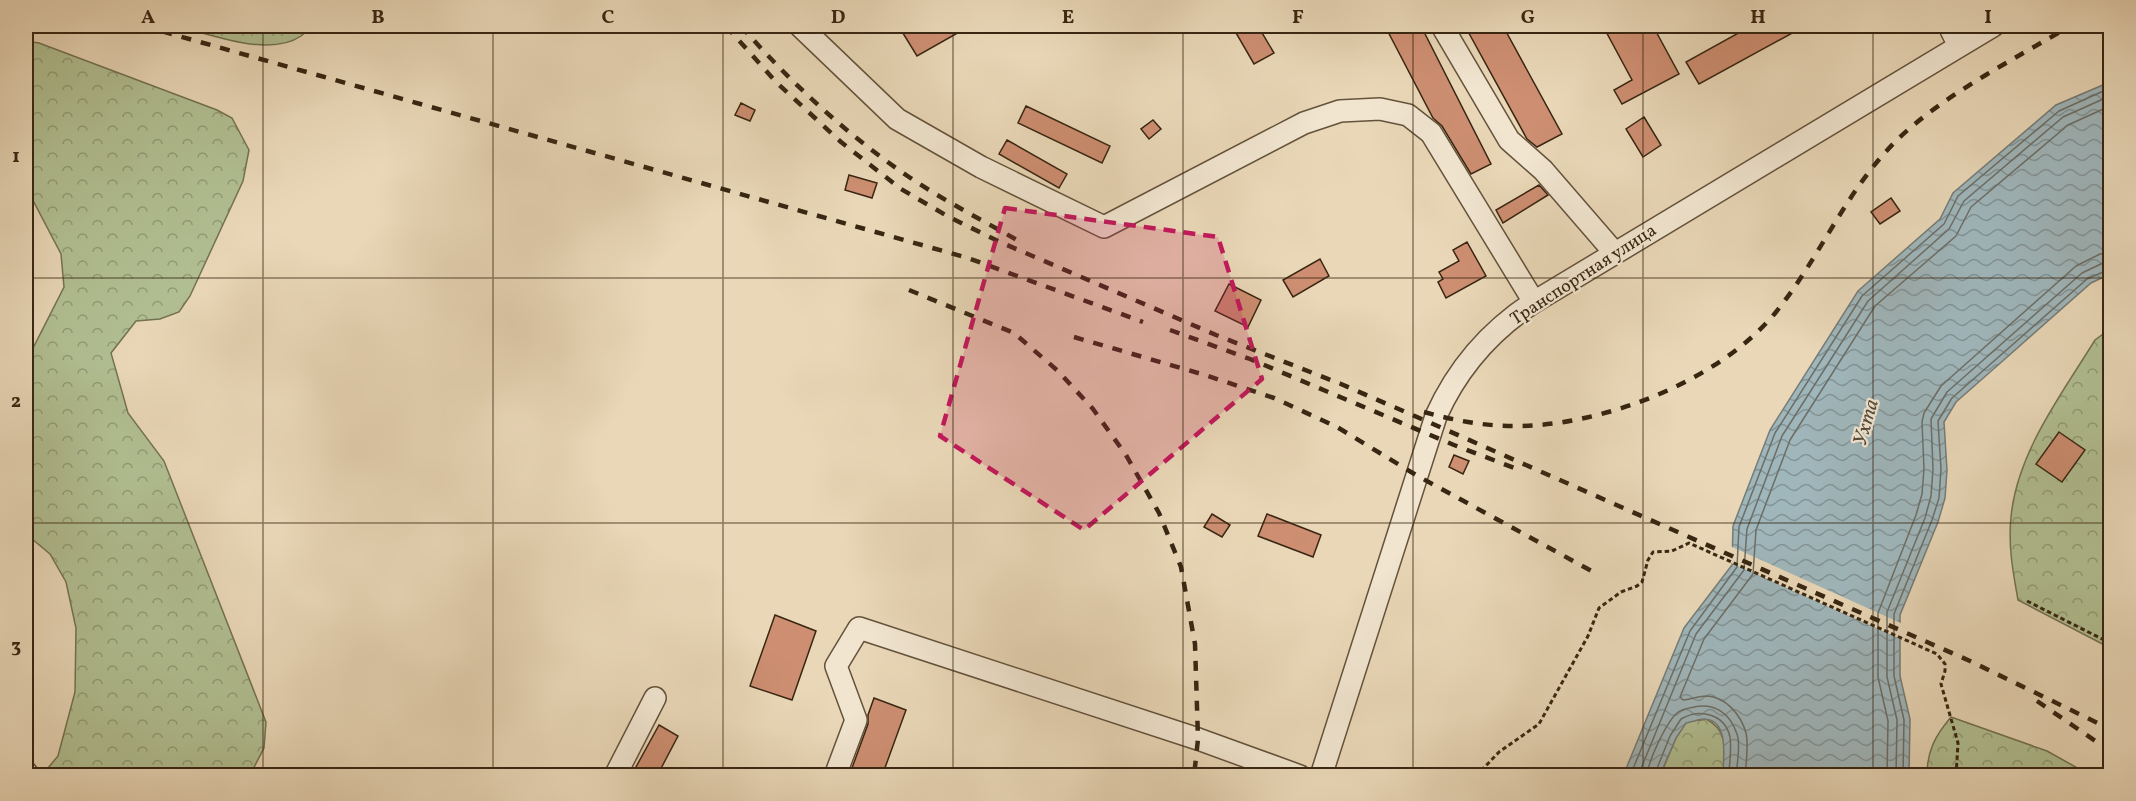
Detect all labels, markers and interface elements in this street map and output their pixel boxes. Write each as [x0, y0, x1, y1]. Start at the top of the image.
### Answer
text: A [141, 4, 155, 32]
text: B [371, 4, 385, 32]
text: C [602, 4, 615, 32]
text: D [831, 4, 845, 32]
text: E [1062, 4, 1074, 32]
text: F [1292, 4, 1304, 32]
text: G [1521, 4, 1535, 32]
text: H [1750, 4, 1766, 32]
text: I [1984, 4, 1992, 32]
text: 1 [12, 143, 20, 171]
street label: Транспортная улица [1506, 219, 1662, 332]
text: 2 [11, 388, 21, 416]
water label: Ухта [1847, 396, 1887, 449]
text: 3 [11, 633, 21, 661]

